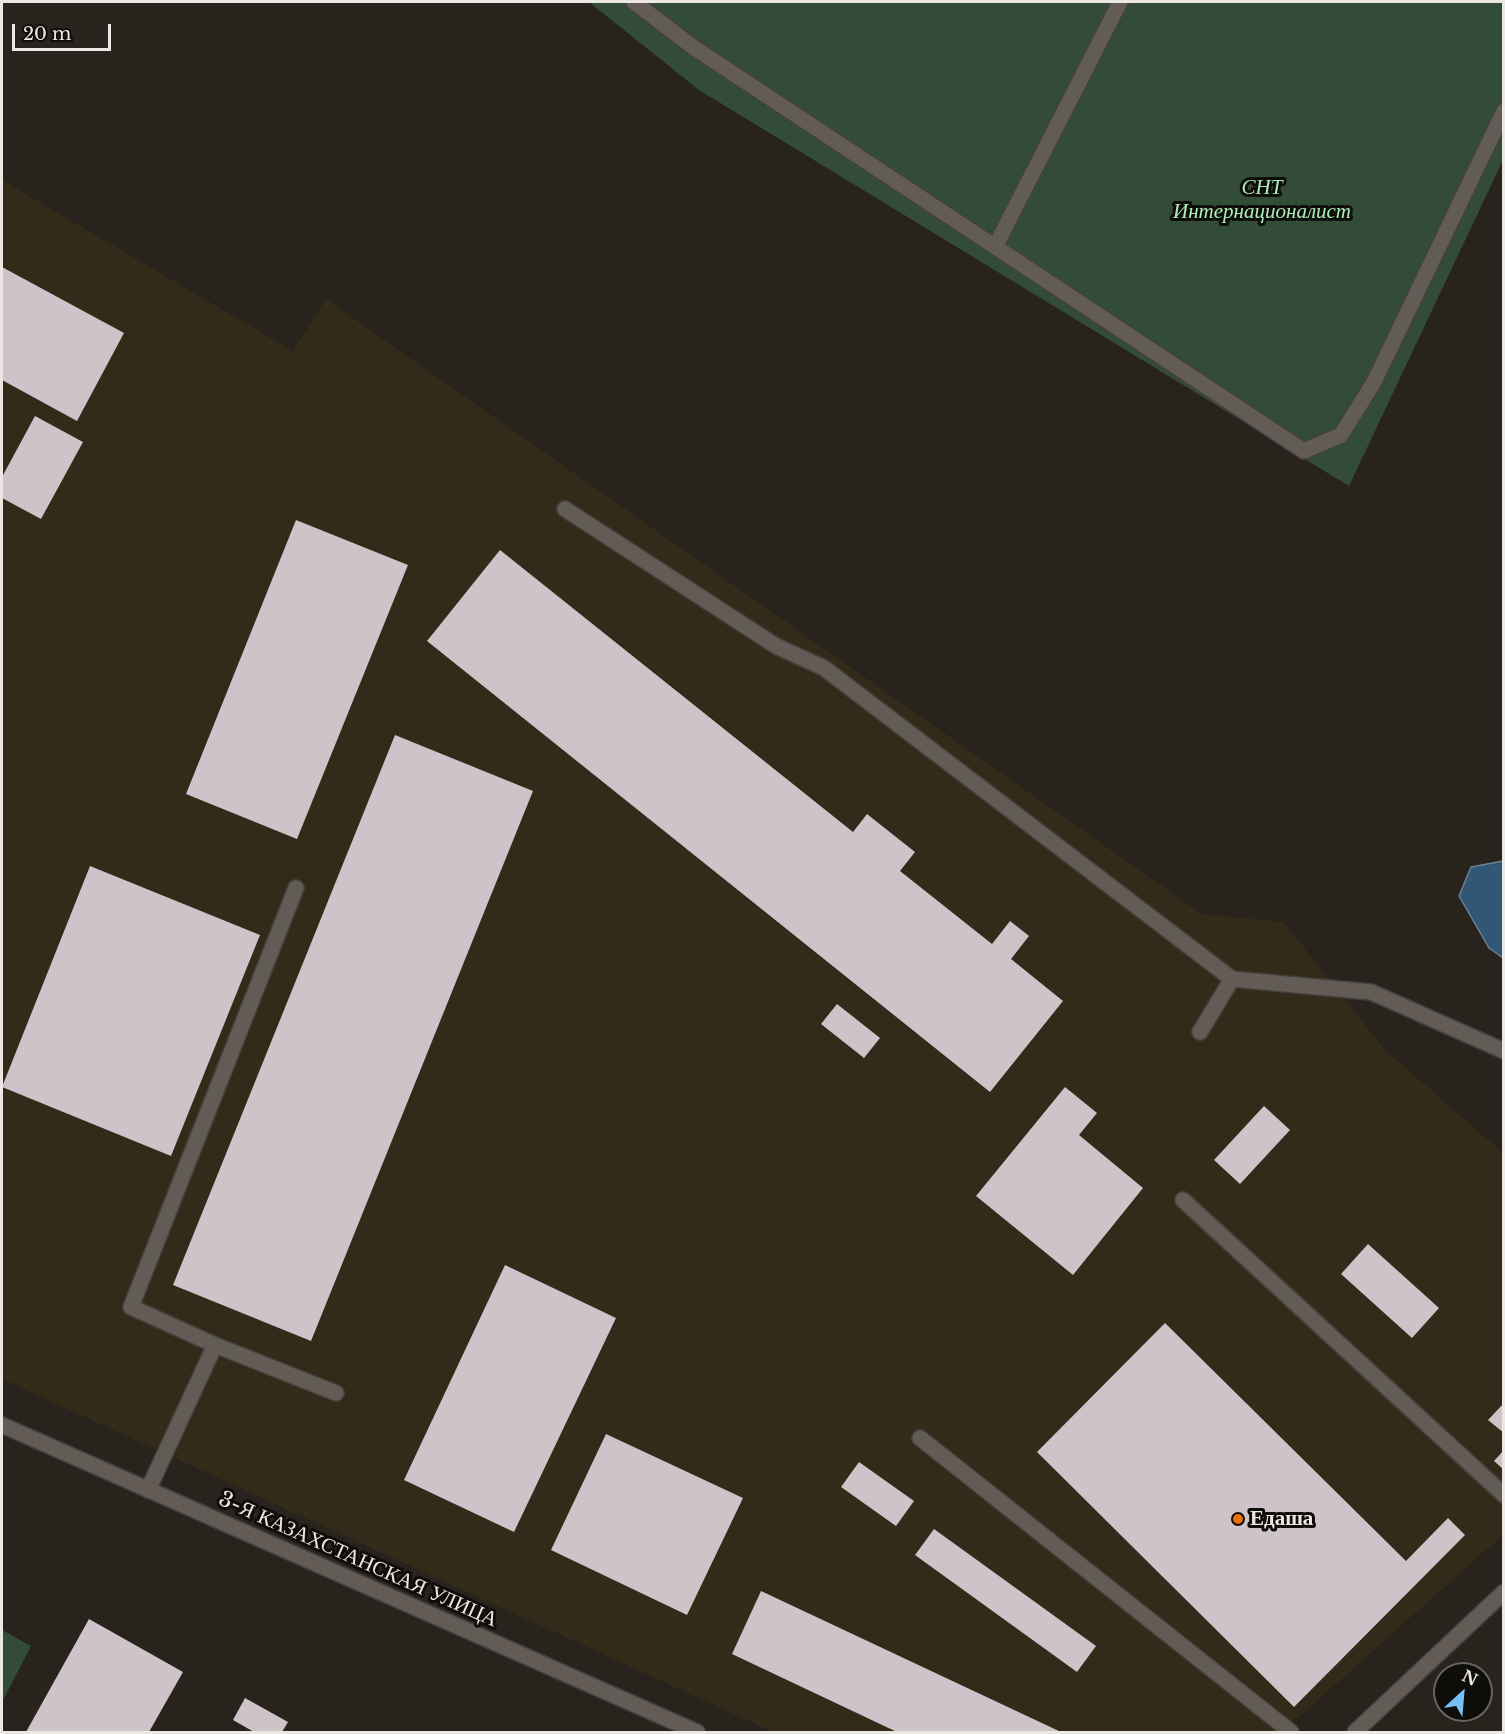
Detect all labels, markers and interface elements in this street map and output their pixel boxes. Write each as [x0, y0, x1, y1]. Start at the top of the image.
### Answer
scale bar [15, 12, 114, 50]
text: 20 m [23, 23, 71, 45]
park label: СНТ Интернационалист [1173, 175, 1351, 225]
street label: 3-Я КАЗАХСТАНСКАЯ УЛИЦА [214, 1487, 502, 1633]
place label: Едаша [1250, 1506, 1313, 1532]
marker: Едаша [1231, 1512, 1245, 1526]
north arrow [1433, 1662, 1493, 1722]
text: N [1459, 1665, 1481, 1690]

